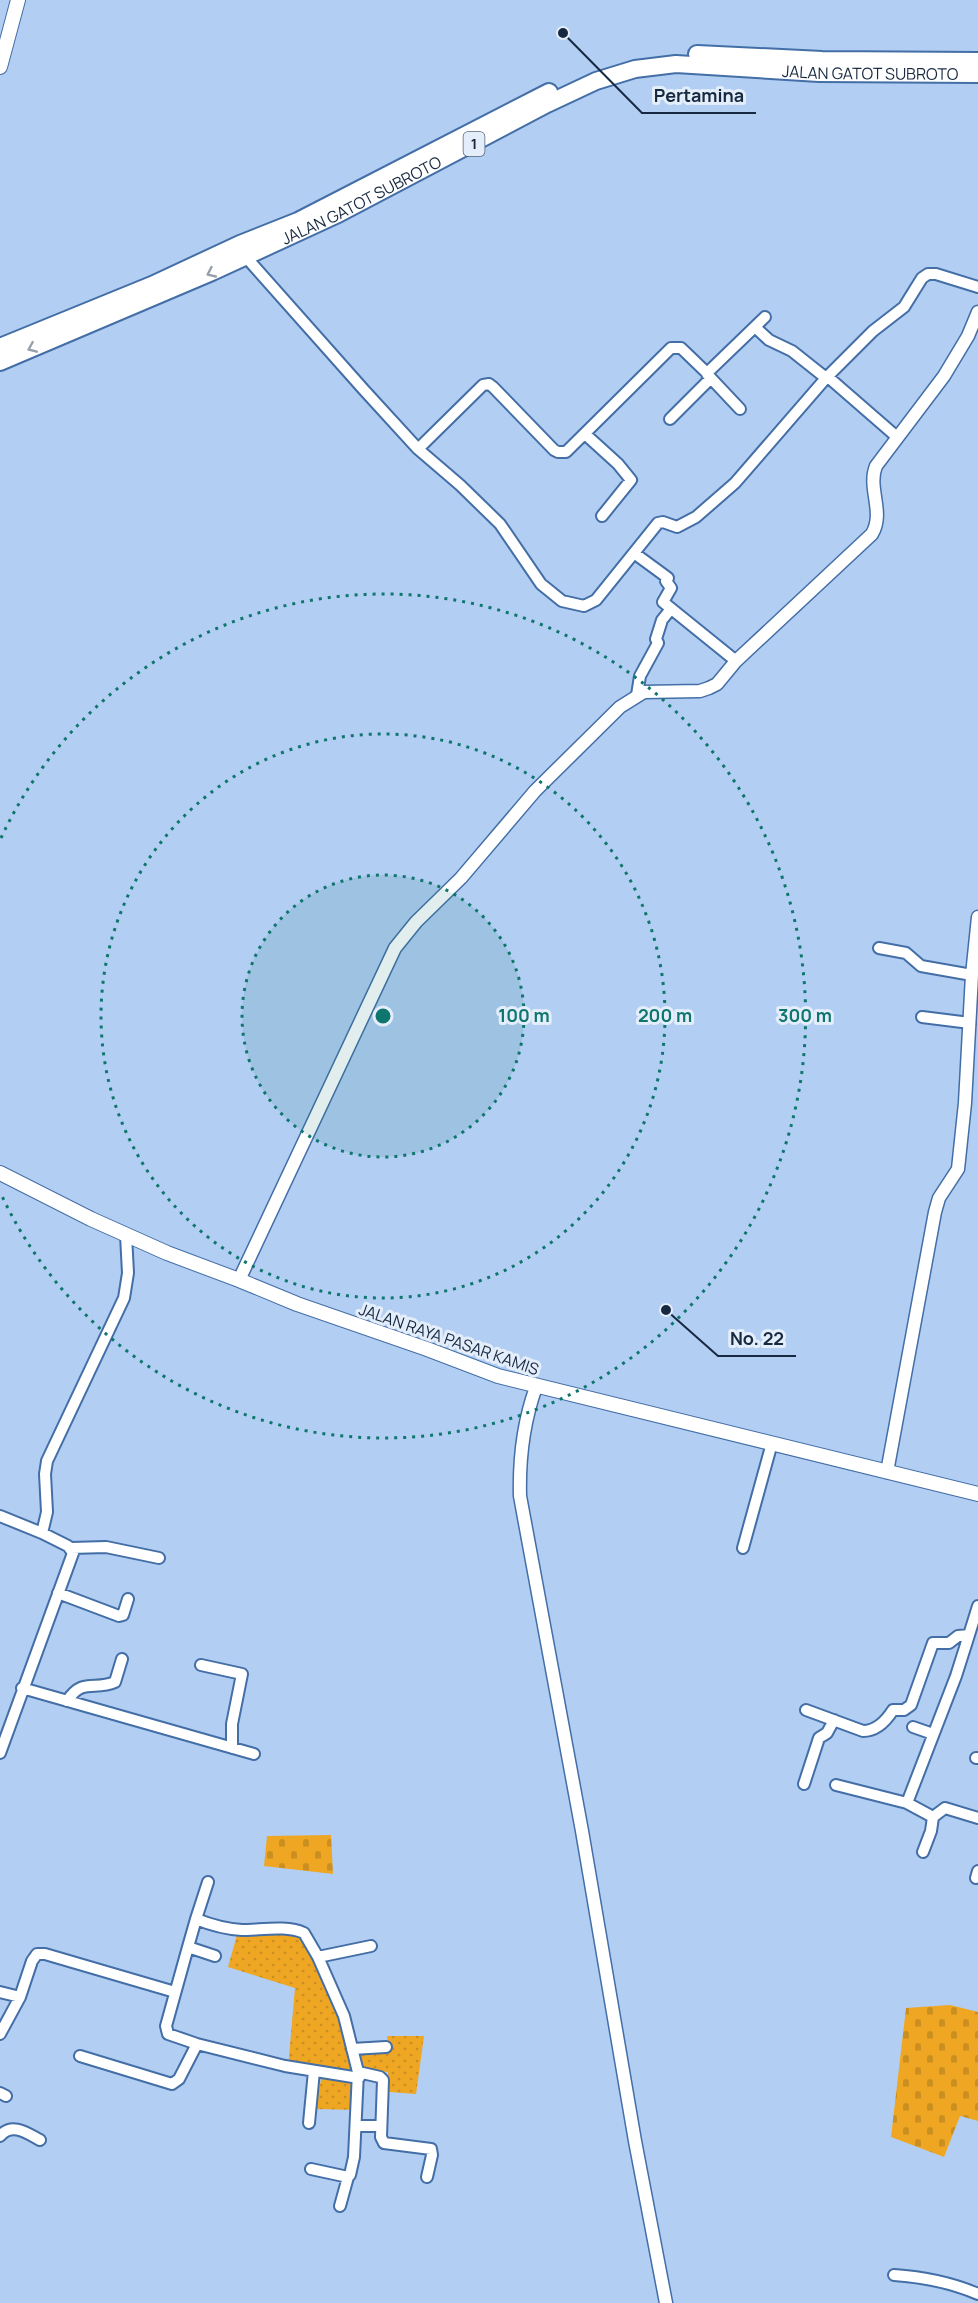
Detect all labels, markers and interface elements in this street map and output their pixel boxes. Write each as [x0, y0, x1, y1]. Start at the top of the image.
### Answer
street label: JALAN GATOT SUBROTO [781, 60, 959, 85]
callout: Pertamina [642, 77, 756, 113]
text: Pertamina [654, 83, 744, 107]
road number: 1 [464, 132, 484, 156]
street label: JALAN GATOT SUBROTO [278, 150, 445, 250]
one-way arrow [207, 265, 218, 277]
one-way arrow [27, 341, 38, 353]
text: 100 m [498, 1003, 550, 1027]
text: 200 m [638, 1003, 692, 1027]
text: 300 m [778, 1003, 832, 1027]
centre of rings [373, 1006, 393, 1026]
street label: JALAN RAYA PASAR KAMIS [356, 1298, 542, 1380]
callout: No. 22 [718, 1320, 796, 1356]
text: No. 22 [730, 1326, 784, 1350]

